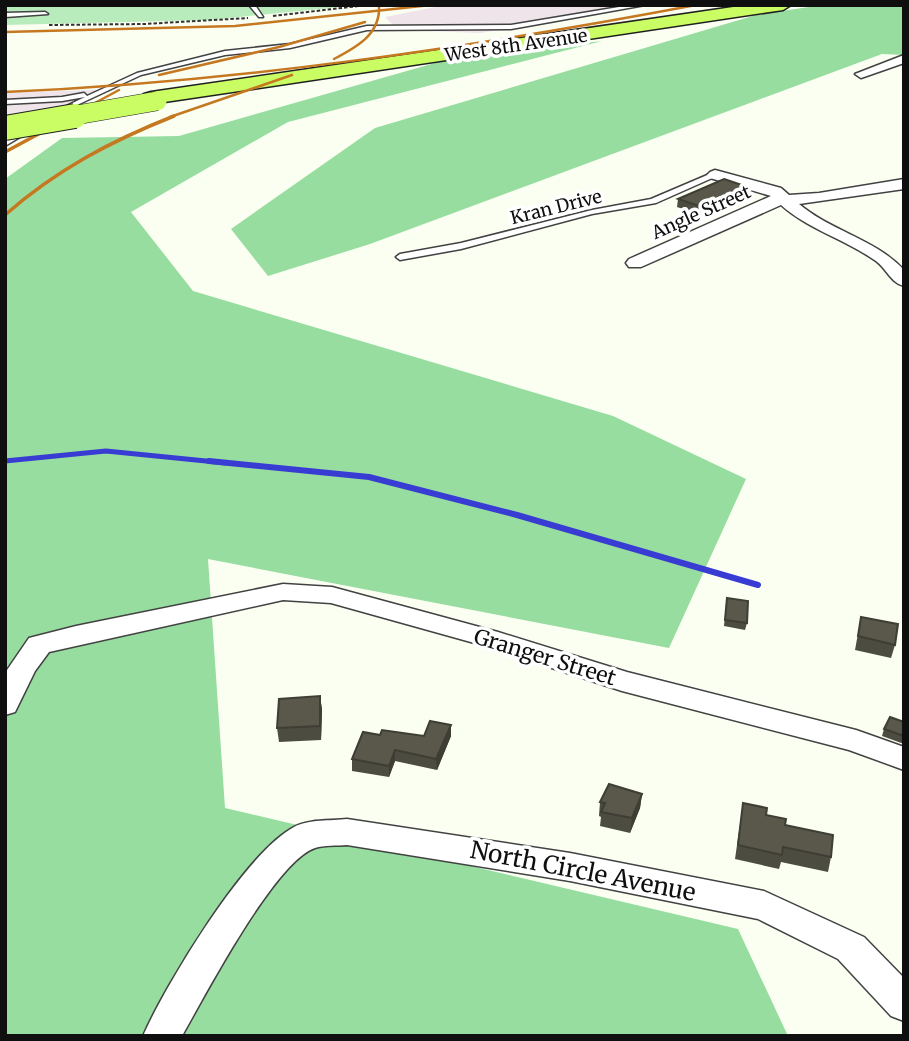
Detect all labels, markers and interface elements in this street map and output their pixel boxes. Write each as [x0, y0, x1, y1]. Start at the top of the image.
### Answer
street label: West 8th Avenue [442, 24, 589, 67]
street label: Angle Street [647, 180, 754, 244]
street label: Kran Drive [508, 185, 604, 229]
street label: Granger Street [471, 623, 619, 691]
street label: North Circle Avenue [468, 834, 698, 908]

